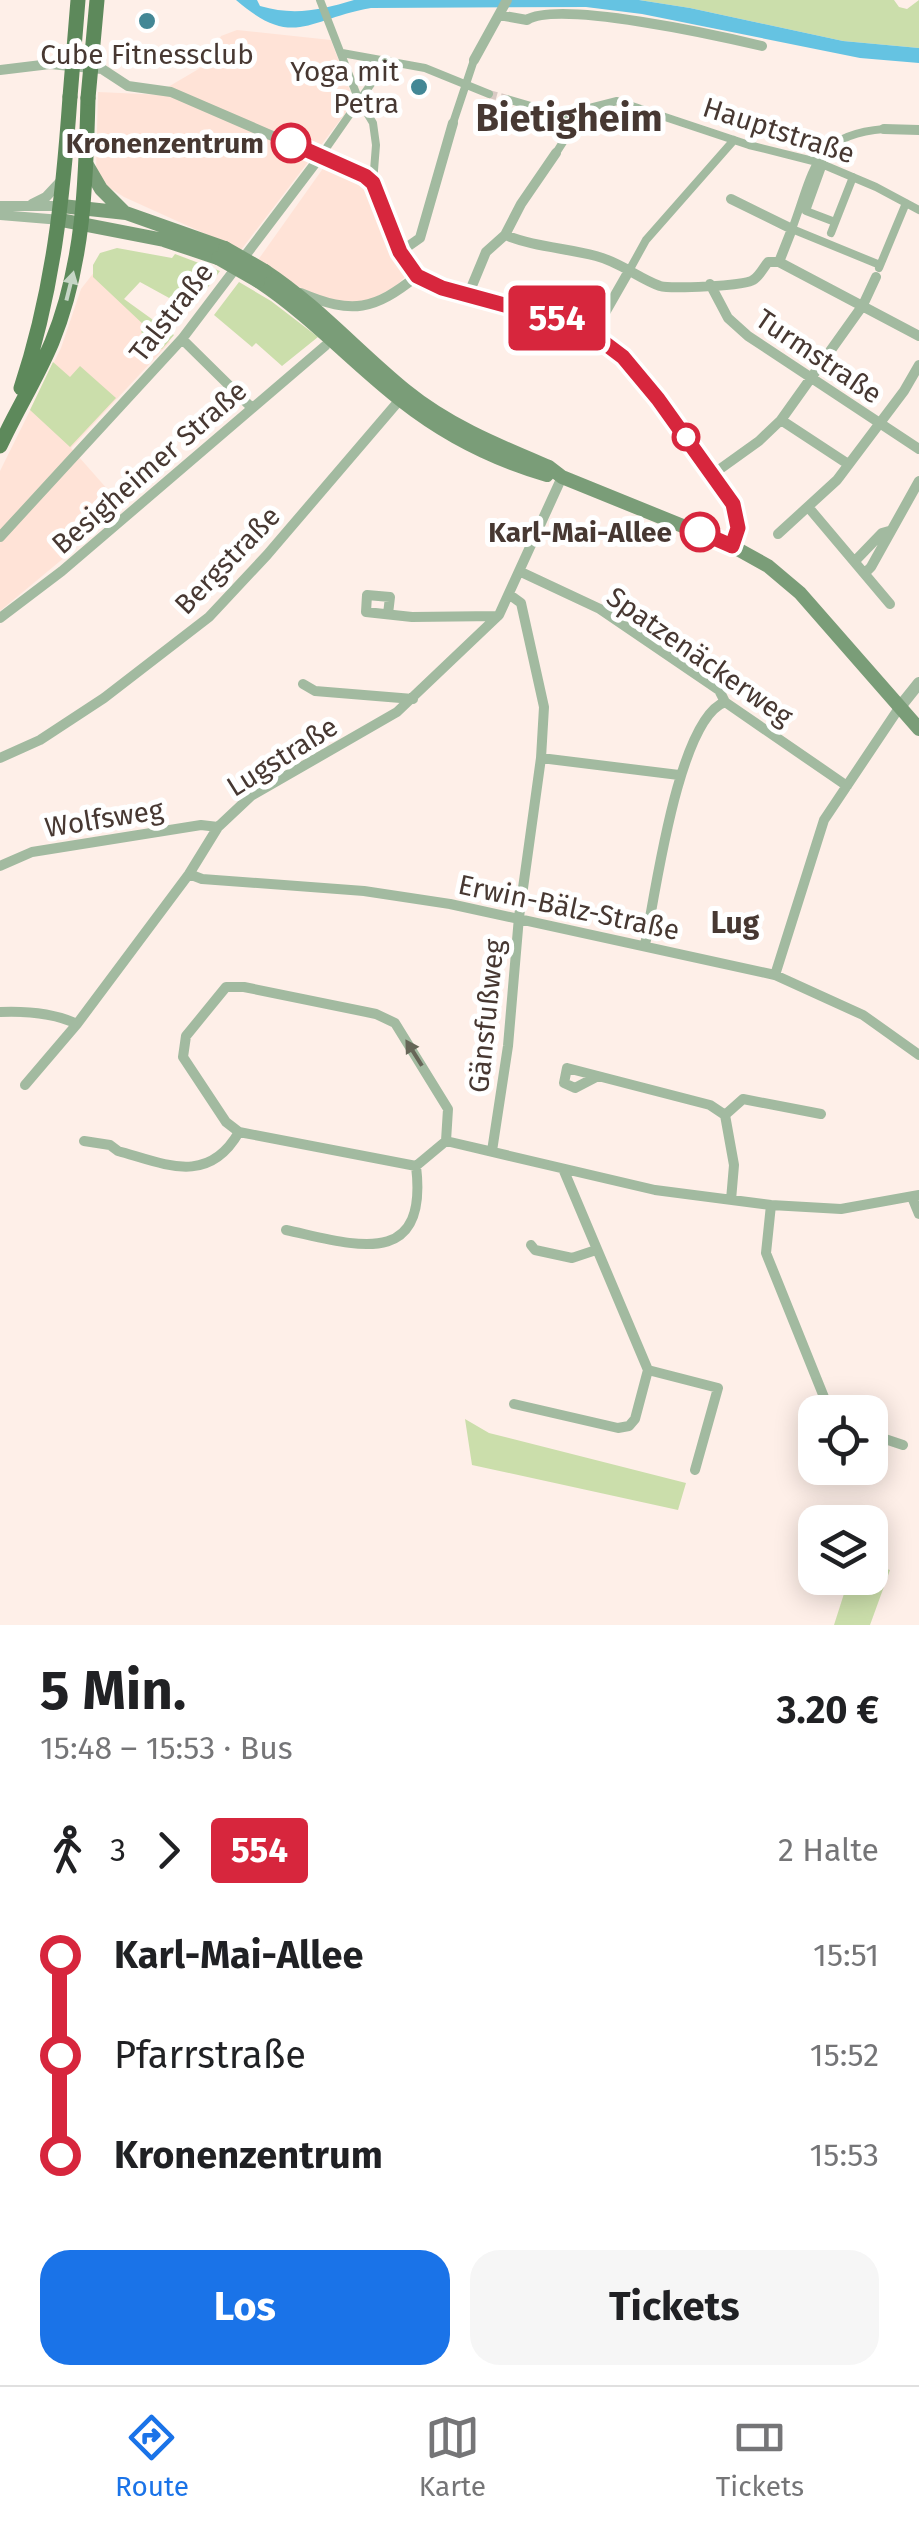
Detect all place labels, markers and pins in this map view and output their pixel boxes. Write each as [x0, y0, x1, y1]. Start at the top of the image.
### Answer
marker: Cube Fitnessclub [136, 10, 158, 32]
place label: Cube Fitnessclub [40, 38, 254, 71]
place label: Yoga mit Petra [290, 55, 400, 120]
marker: Yoga mit Petra [408, 76, 430, 98]
marker: Kronenzentrum [272, 124, 310, 162]
place label: Kronenzentrum [66, 127, 264, 160]
unlabelled marker [673, 424, 699, 450]
marker: Karl-Mai-Allee [681, 513, 719, 551]
place label: Karl-Mai-Allee [488, 516, 672, 549]

